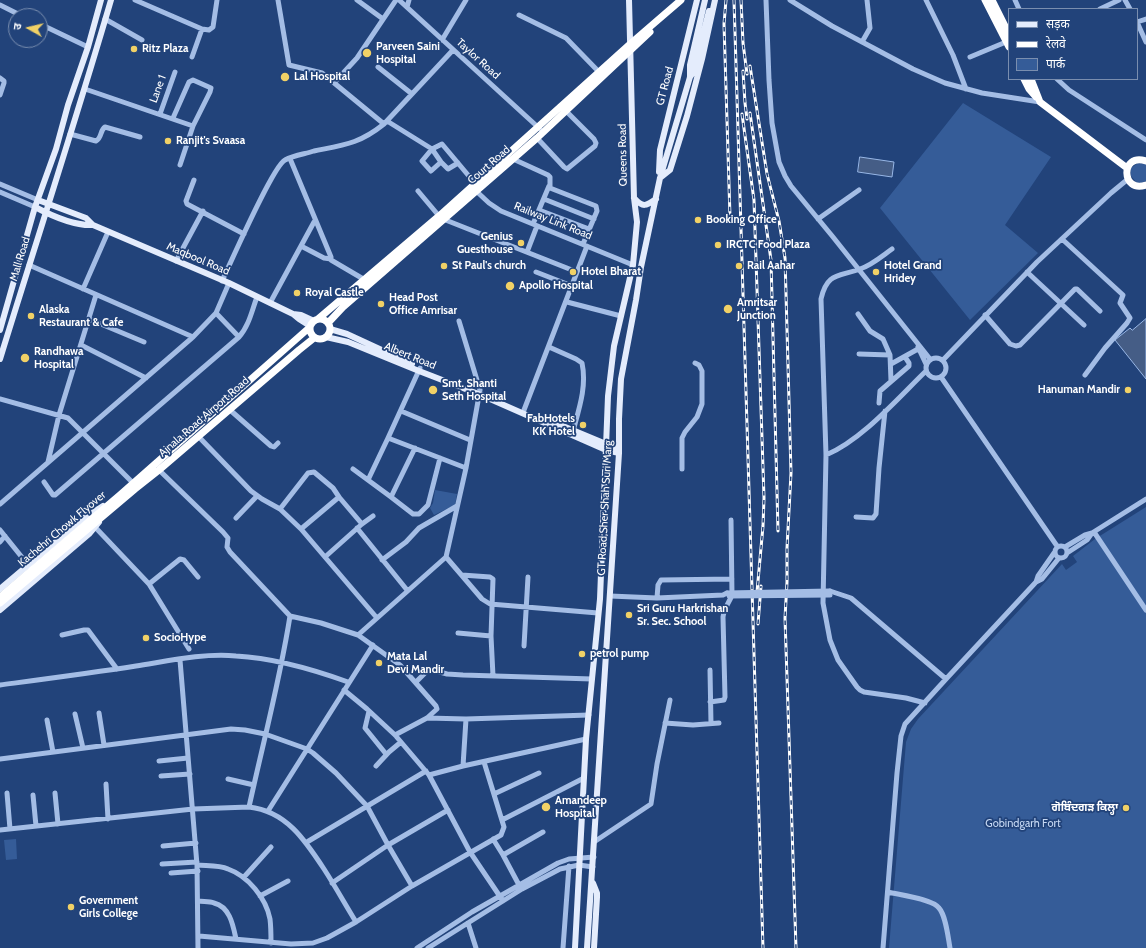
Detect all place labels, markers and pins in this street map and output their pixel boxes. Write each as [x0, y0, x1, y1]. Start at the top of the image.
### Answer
place label: Parveen Saini Hospital [376, 40, 440, 66]
place label: Ritz Plaza [142, 42, 188, 56]
marker: Ritz Plaza [129, 44, 139, 54]
marker: Parveen Saini Hospital [361, 47, 373, 59]
place label: Lal Hospital [294, 70, 350, 84]
marker: Lal Hospital [279, 71, 291, 83]
place label: Ranjit's Svaasa [176, 134, 245, 148]
marker: Ranjit's Svaasa [163, 136, 173, 146]
place label: Booking Office [706, 213, 777, 227]
marker: Booking Office [693, 215, 703, 225]
place label: Genius Guesthouse [457, 230, 513, 256]
marker: Genius Guesthouse [516, 238, 526, 248]
place label: IRCTC Food Plaza [726, 238, 810, 252]
marker: IRCTC Food Plaza [713, 240, 723, 250]
place label: St Paul's church [452, 259, 526, 273]
place label: Rail Aahar [747, 259, 795, 273]
place label: Hotel Grand Hridey [884, 259, 942, 285]
marker: St Paul's church [439, 261, 449, 271]
marker: Rail Aahar [734, 261, 744, 271]
place label: Hotel Bharat [581, 265, 641, 279]
marker: Hotel Bharat [568, 267, 578, 277]
marker: Hotel Grand Hridey [871, 267, 881, 277]
place label: Apollo Hospital [519, 279, 593, 293]
marker: Apollo Hospital [504, 280, 516, 292]
place label: Royal Castle [305, 286, 364, 300]
marker: Royal Castle [292, 288, 302, 298]
place label: Head Post Office Amrisar [389, 291, 457, 317]
place label: Amritsar Junction [737, 296, 777, 322]
marker: Head Post Office Amrisar [376, 299, 386, 309]
place label: Alaska Restaurant & Cafe [39, 303, 123, 329]
marker: Amritsar Junction [722, 303, 734, 315]
marker: Alaska Restaurant & Cafe [26, 311, 36, 321]
place label: Randhawa Hospital [34, 345, 83, 371]
marker: Randhawa Hospital [19, 352, 31, 364]
place label: Smt. Shanti Seth Hospital [442, 377, 506, 403]
place label: Hanuman Mandir [1038, 383, 1120, 397]
marker: Smt. Shanti Seth Hospital [427, 384, 439, 396]
marker: Hanuman Mandir [1123, 385, 1133, 395]
place label: FabHotels KK Hotel [527, 412, 575, 438]
marker: FabHotels KK Hotel [578, 420, 588, 430]
place label: Sri Guru Harkrishan Sr. Sec. School [637, 602, 728, 628]
marker: Sri Guru Harkrishan Sr. Sec. School [624, 610, 634, 620]
place label: SocioHype [154, 631, 206, 645]
marker: SocioHype [141, 633, 151, 643]
place label: petrol pump [590, 647, 649, 661]
marker: petrol pump [577, 649, 587, 659]
place label: Mata Lal Devi Mandir [387, 650, 444, 676]
marker: Mata Lal Devi Mandir [374, 658, 384, 668]
place label: Amandeep Hospital [555, 794, 607, 820]
marker: Amandeep Hospital [540, 801, 552, 813]
place label: ਗੋਬਿੰਦਗੜ ਕਿਲ੍ਹਾ [1051, 801, 1118, 815]
marker: ਗੋਬਿੰਦਗੜ ਕਿਲ੍ਹਾ [1121, 803, 1131, 813]
place label: Government Girls College [79, 894, 138, 920]
marker: Government Girls College [66, 902, 76, 912]

